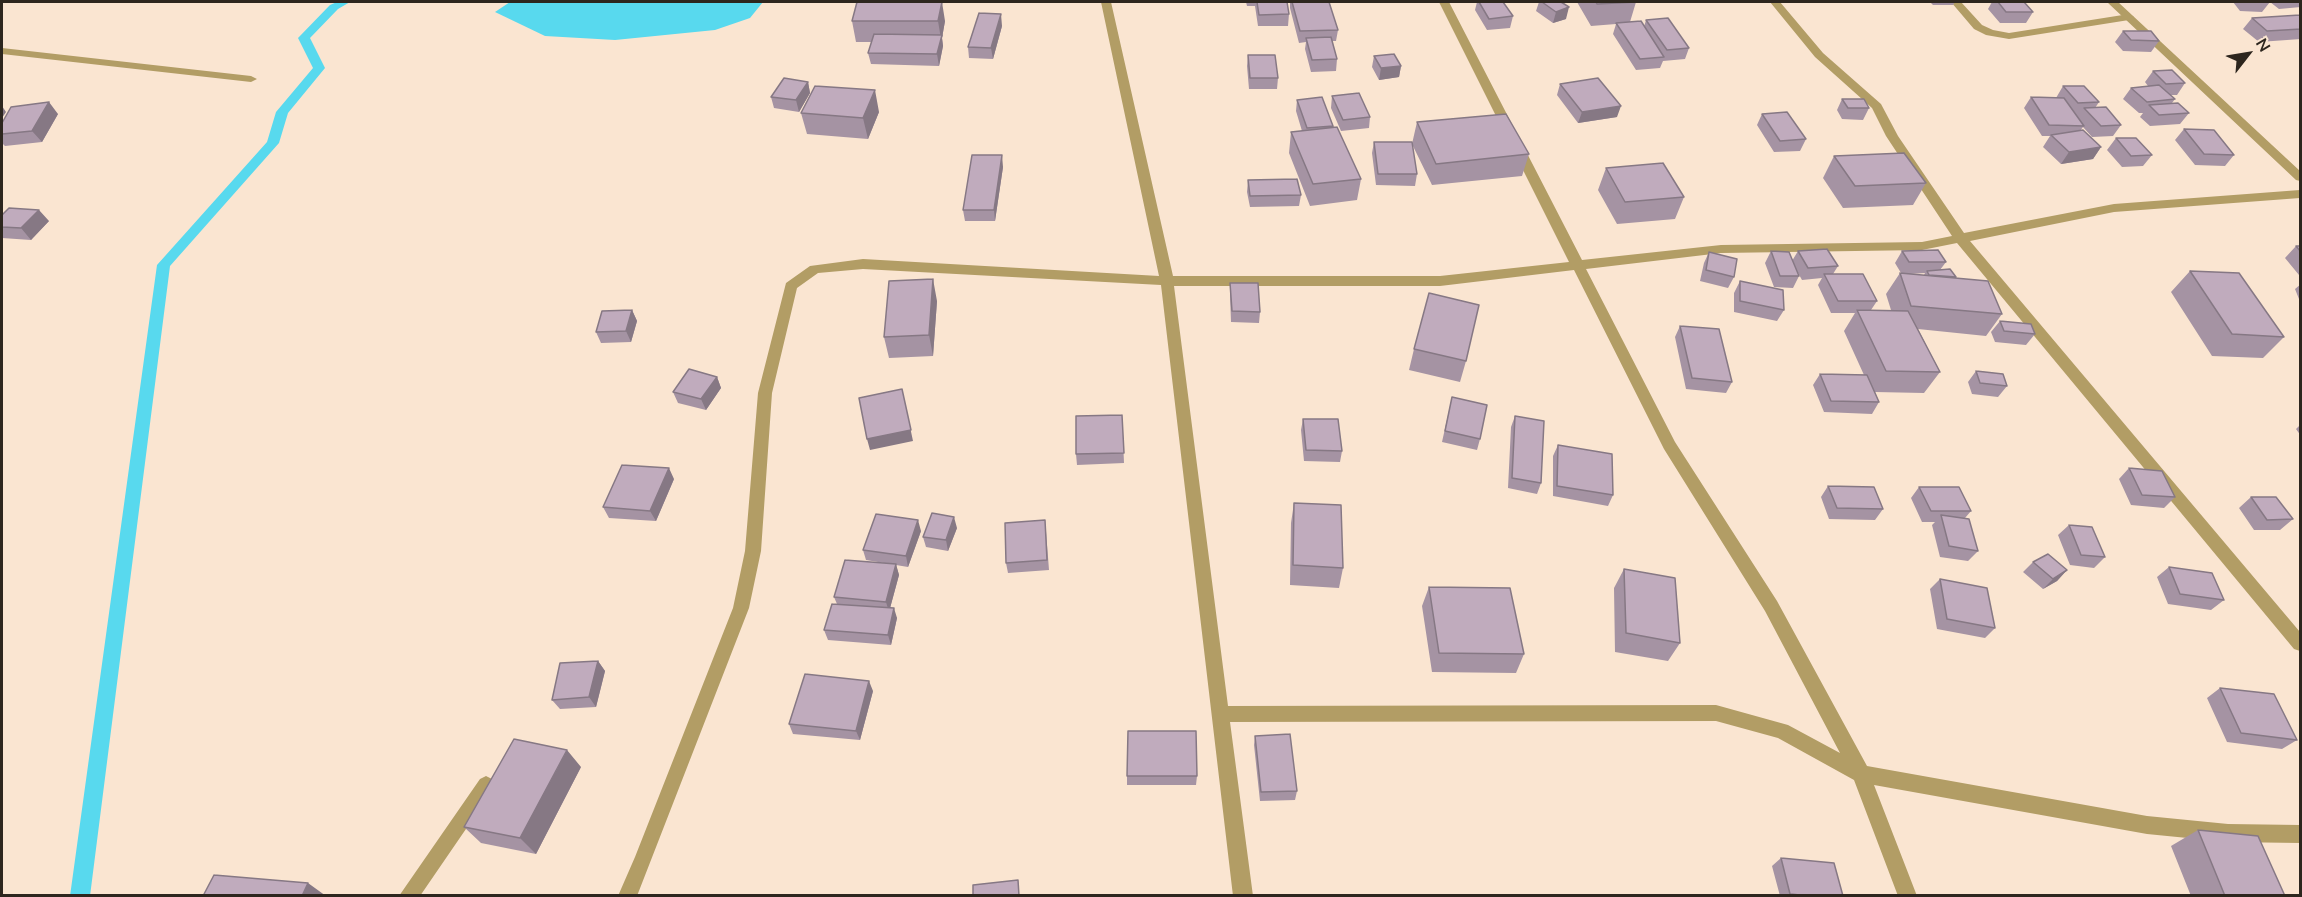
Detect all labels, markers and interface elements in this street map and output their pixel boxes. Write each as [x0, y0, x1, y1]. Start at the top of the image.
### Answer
north arrow [2218, 24, 2278, 84]
text: N [2252, 34, 2275, 55]

